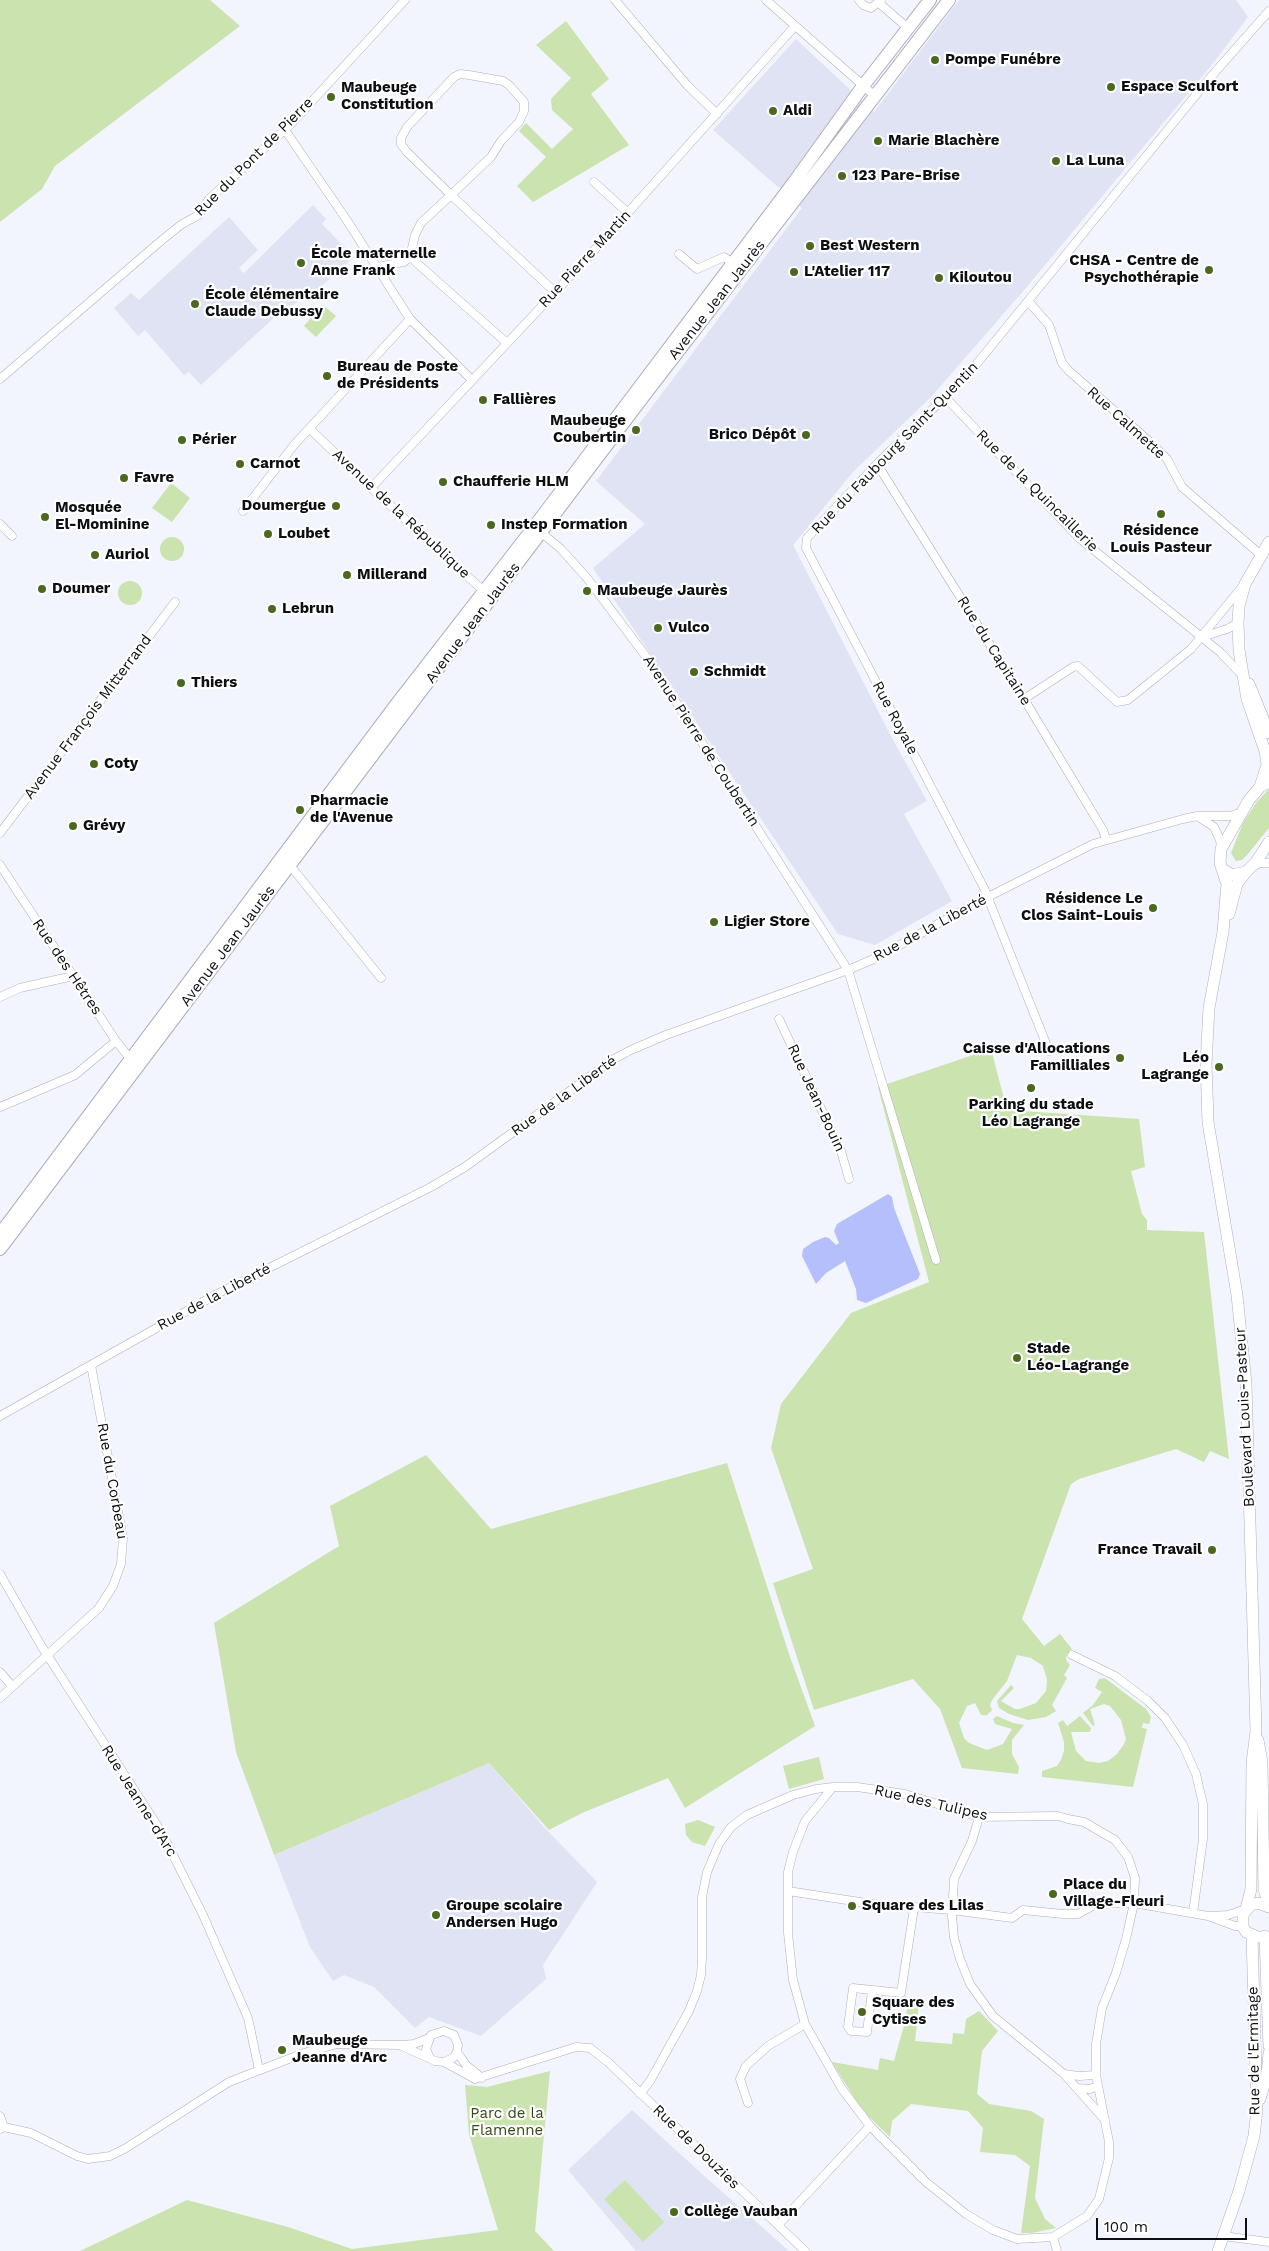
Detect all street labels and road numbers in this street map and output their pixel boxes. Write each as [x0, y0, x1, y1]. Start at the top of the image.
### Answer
street label: Rue du Pont de Pierre [191, 94, 317, 220]
street label: Rue Pierre Martin [535, 206, 635, 312]
street label: Avenue Jean Jaurès [665, 237, 769, 363]
street label: Rue du Faubourg Saint-Quentin [808, 358, 982, 538]
street label: Rue Calmette [1083, 383, 1169, 463]
street label: Rue de la Quincaillerie [972, 426, 1102, 556]
street label: Avenue de la République [328, 445, 474, 583]
street label: Avenue Jean Jaurès [422, 559, 524, 687]
street label: Rue du Capitaine [953, 593, 1035, 709]
street label: Avenue François Mitterrand [20, 631, 156, 803]
street label: Avenue Pierre de Coubertin [639, 652, 763, 830]
street label: Rue Royale [868, 678, 922, 758]
street label: Avenue Jean Jaurès [177, 882, 279, 1010]
street label: Rue de la Liberté [870, 891, 990, 965]
street label: Rue des Hêtres [28, 916, 106, 1018]
street label: Rue Jean-Bouin [783, 1041, 849, 1155]
street label: Rue de la Liberté [508, 1052, 620, 1140]
street label: Rue de la Liberté [154, 1260, 274, 1334]
street label: Boulevard Louis-Pasteur [1231, 1327, 1259, 1507]
street label: Rue du Corbeau [93, 1421, 131, 1541]
street label: Rue Jeanne-d'Arc [97, 1742, 181, 1860]
street label: Rue des Tulipes [873, 1781, 989, 1825]
street label: Rue de l'Ermitage [1244, 1986, 1264, 2116]
street label: Rue de Douzies [649, 2101, 743, 2193]

